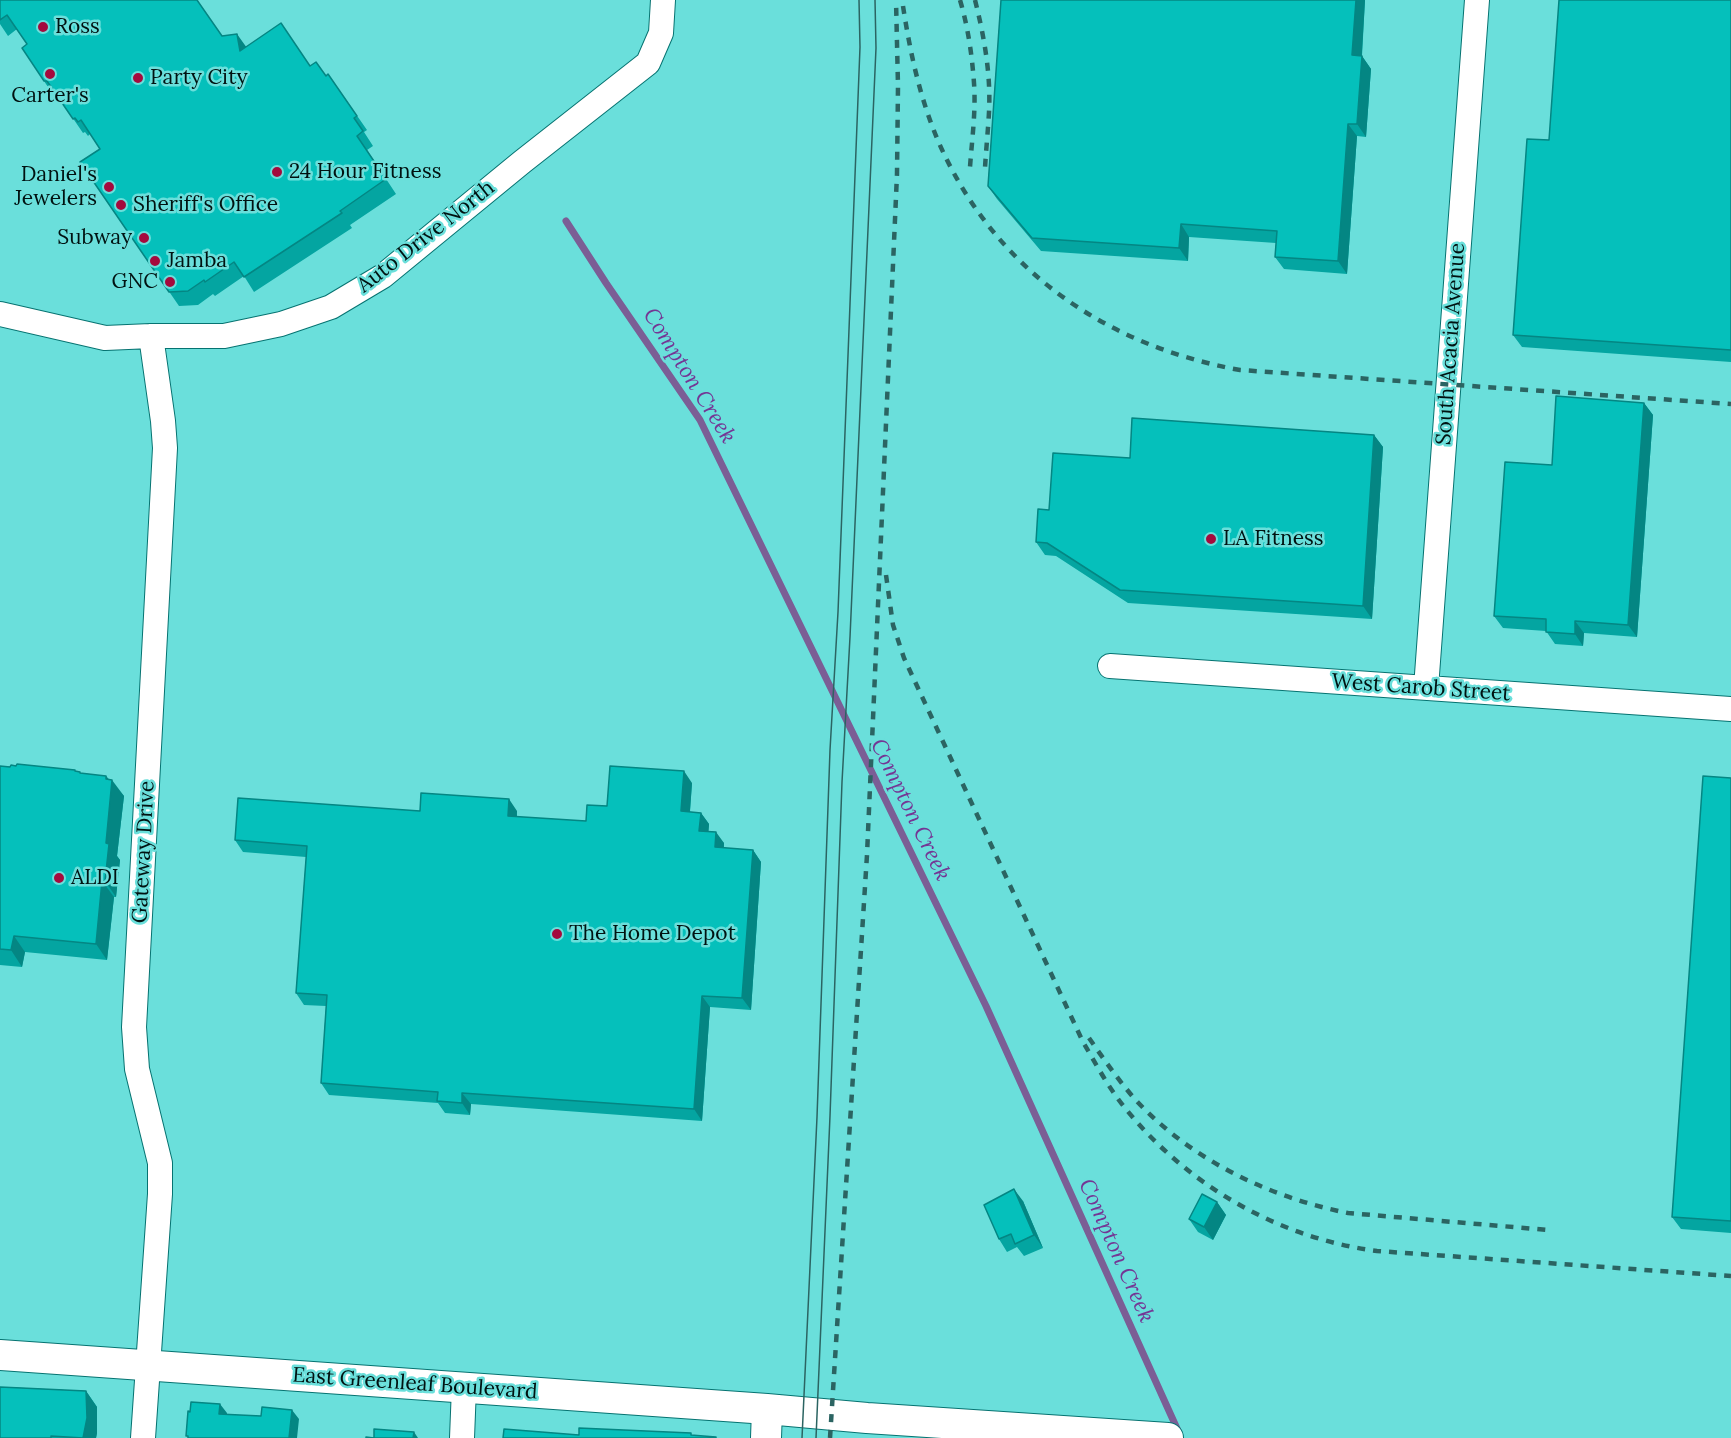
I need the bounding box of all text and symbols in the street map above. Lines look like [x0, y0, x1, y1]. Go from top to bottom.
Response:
place label: Ross [55, 14, 100, 40]
marker: Ross [36, 20, 50, 34]
place label: Party City [150, 65, 248, 91]
marker: Carter's [43, 67, 57, 81]
marker: Party City [131, 71, 145, 85]
place label: Carter's [11, 83, 89, 109]
place label: 24 Hour Fitness [289, 159, 441, 185]
place label: Daniel's Jewelers [14, 162, 97, 212]
marker: 24 Hour Fitness [270, 165, 284, 179]
street label: Auto Drive North [352, 175, 500, 299]
marker: Daniel's Jewelers [102, 180, 116, 194]
place label: Sheriff's Office [133, 192, 278, 218]
marker: Sheriff's Office [114, 198, 128, 212]
place label: Subway [57, 225, 132, 251]
marker: Subway [137, 231, 151, 245]
street label: South Acacia Avenue [1431, 242, 1471, 446]
place label: Jamba [167, 248, 227, 274]
marker: Jamba [148, 254, 162, 268]
place label: GNC [111, 269, 158, 295]
marker: GNC [163, 275, 177, 289]
water label: Compton Creek [637, 304, 741, 448]
place label: LA Fitness [1223, 526, 1324, 552]
marker: LA Fitness [1204, 532, 1218, 546]
street label: West Carob Street [1331, 669, 1511, 707]
water label: Compton Creek [864, 735, 956, 885]
street label: Gateway Drive [128, 780, 160, 924]
place label: ALDI [71, 865, 119, 891]
marker: ALDI [52, 871, 66, 885]
place label: The Home Depot [569, 921, 736, 947]
marker: The Home Depot [550, 927, 564, 941]
water label: Compton Creek [1073, 1175, 1159, 1327]
street label: East Greenleaf Boulevard [292, 1363, 538, 1405]

